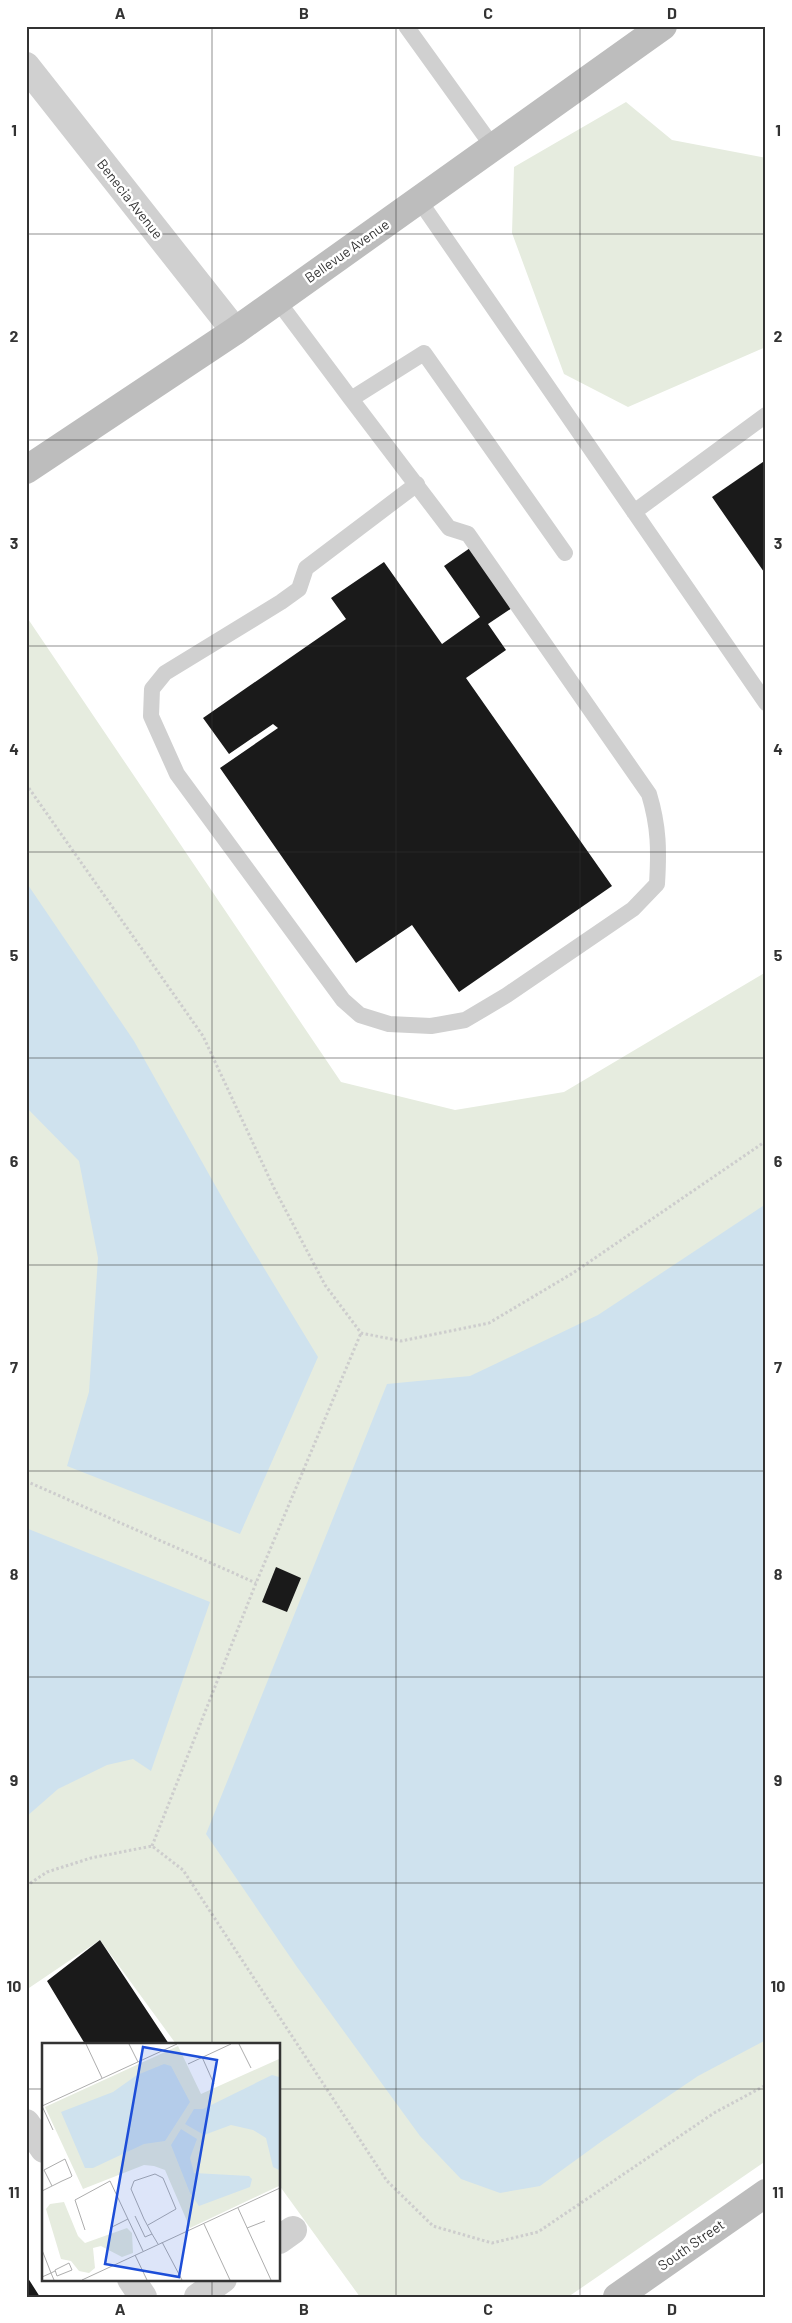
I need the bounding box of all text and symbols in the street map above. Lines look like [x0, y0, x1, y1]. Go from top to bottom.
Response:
text: A [115, 3, 126, 22]
text: B [299, 3, 309, 22]
text: C [483, 3, 493, 22]
text: D [667, 3, 677, 22]
text: 1 [11, 120, 17, 139]
text: 1 [775, 120, 781, 139]
street label: Benecia Avenue [94, 155, 167, 242]
street label: Bellevue Avenue [301, 215, 392, 286]
text: 2 [10, 326, 19, 345]
text: 2 [774, 326, 783, 345]
text: 3 [10, 533, 18, 552]
text: 3 [774, 533, 782, 552]
text: 4 [9, 739, 19, 758]
text: 4 [773, 739, 783, 758]
text: 5 [10, 945, 19, 964]
text: 5 [774, 945, 783, 964]
text: 6 [10, 1151, 19, 1170]
text: 6 [774, 1151, 783, 1170]
text: 7 [10, 1357, 18, 1376]
text: 7 [774, 1357, 782, 1376]
text: 8 [10, 1564, 19, 1583]
text: 8 [774, 1564, 783, 1583]
text: 9 [10, 1770, 18, 1789]
text: 9 [774, 1770, 782, 1789]
text: 10 [7, 1976, 21, 1995]
text: 10 [771, 1976, 785, 1995]
inset map [42, 2043, 280, 2280]
text: 11 [8, 2182, 20, 2201]
text: 11 [772, 2182, 784, 2201]
street label: South Street [654, 2216, 727, 2274]
text: A [115, 2299, 126, 2318]
text: B [299, 2299, 309, 2318]
text: C [483, 2299, 493, 2318]
text: D [667, 2299, 677, 2318]

